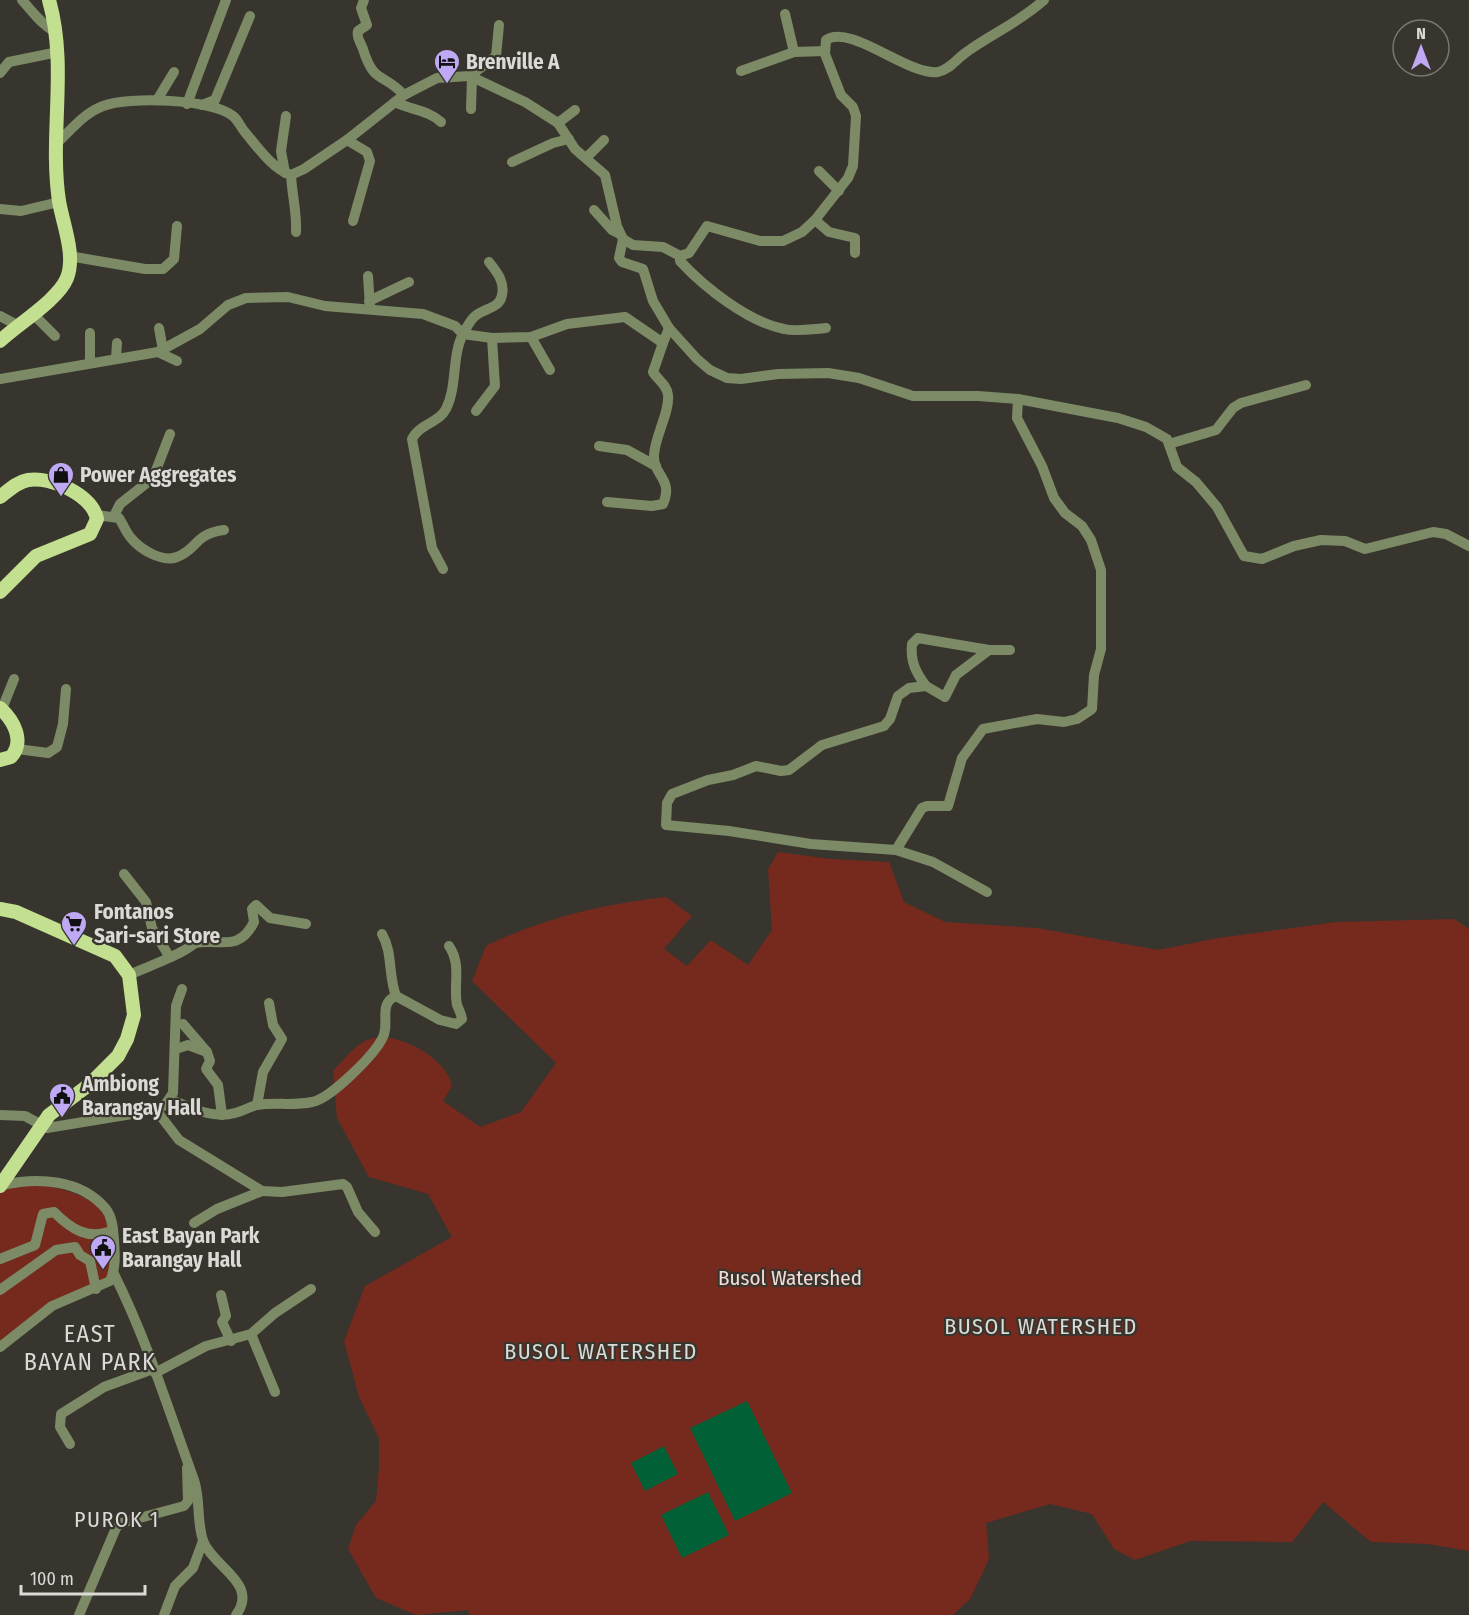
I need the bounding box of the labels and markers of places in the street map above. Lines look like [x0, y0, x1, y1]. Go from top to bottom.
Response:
hotel icon: Brenville A [432, 47, 462, 85]
place label: Brenville A [466, 49, 560, 75]
shop icon: Power Aggregates [46, 460, 76, 498]
place label: Power Aggregates [80, 462, 236, 488]
place label: Fontanos Sari-sari Store [94, 899, 221, 949]
supermarket icon: Fontanos Sari-sari Store [59, 909, 89, 947]
place label: Ambiong Barangay Hall [81, 1071, 202, 1121]
public building icon: Ambiong Barangay Hall [47, 1081, 77, 1119]
place label: East Bayan Park Barangay Hall [122, 1223, 260, 1273]
public building icon: East Bayan Park Barangay Hall [88, 1233, 118, 1271]

